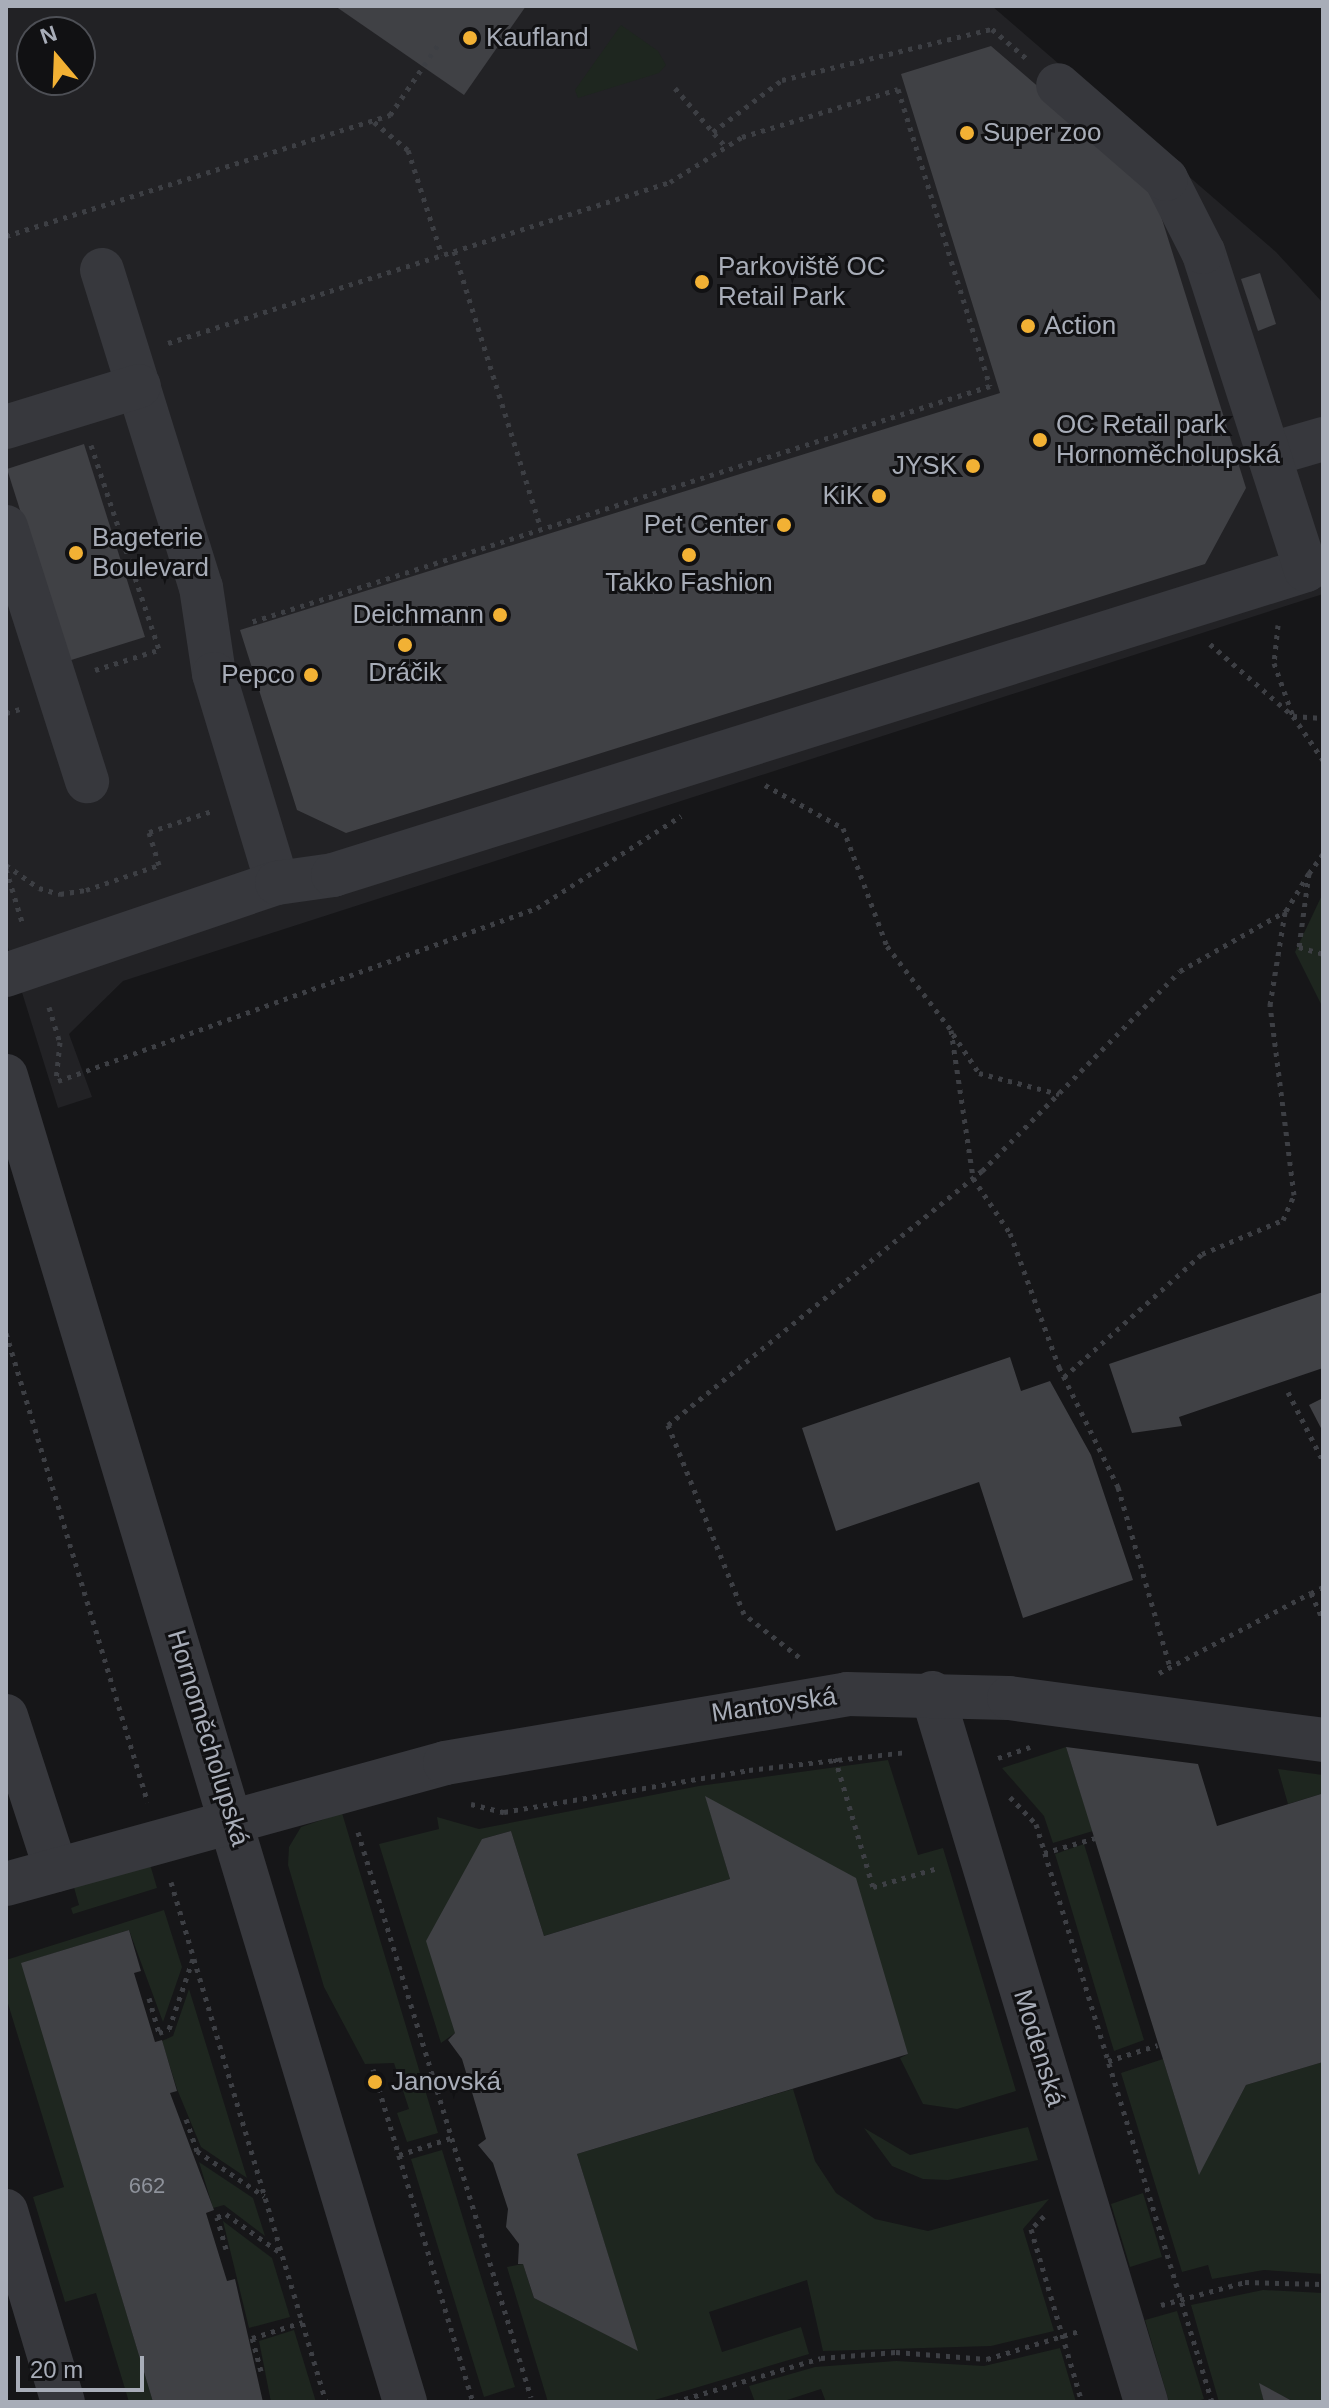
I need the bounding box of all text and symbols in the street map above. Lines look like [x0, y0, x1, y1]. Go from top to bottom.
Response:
north arrow [16, 16, 96, 96]
text: N [37, 20, 60, 49]
place label: Kaufland [486, 22, 589, 54]
marker: Kaufland [461, 29, 479, 47]
place label: Super zoo [983, 117, 1102, 149]
marker: Super zoo [958, 124, 976, 142]
place label: Parkoviště OC Retail Park [718, 251, 886, 312]
marker: Parkoviště OC Retail Park [693, 273, 711, 291]
place label: Action [1044, 310, 1116, 342]
marker: Action [1019, 317, 1037, 335]
place label: OC Retail park Hornoměcholupská [1056, 409, 1280, 470]
marker: OC Retail park Hornoměcholupská [1031, 431, 1049, 449]
place label: JYSK [892, 450, 957, 482]
marker: JYSK [964, 457, 982, 475]
place label: KiK [823, 480, 863, 512]
marker: KiK [870, 487, 888, 505]
place label: Pet Center [644, 509, 768, 541]
marker: Pet Center [775, 516, 793, 534]
place label: Bageterie Boulevard [92, 522, 209, 584]
marker: Bageterie Boulevard [67, 544, 85, 562]
marker: Takko Fashion [680, 546, 698, 564]
place label: Takko Fashion [605, 567, 773, 599]
place label: Deichmann [352, 599, 484, 631]
marker: Deichmann [491, 606, 509, 624]
marker: Dráčik [396, 636, 414, 654]
place label: Dráčik [368, 657, 442, 689]
place label: Pepco [221, 659, 295, 691]
marker: Pepco [302, 666, 320, 684]
street label: Hornoměcholupská [160, 1626, 256, 1850]
street label: Mantovská [710, 1681, 838, 1729]
street label: Modenská [1007, 1986, 1071, 2110]
place label: Janovská [391, 2066, 501, 2098]
marker: Janovská [366, 2073, 384, 2091]
house number: 662 [129, 2173, 165, 2199]
scale bar [20, 2340, 148, 2390]
text: 20 m [30, 2356, 83, 2383]

